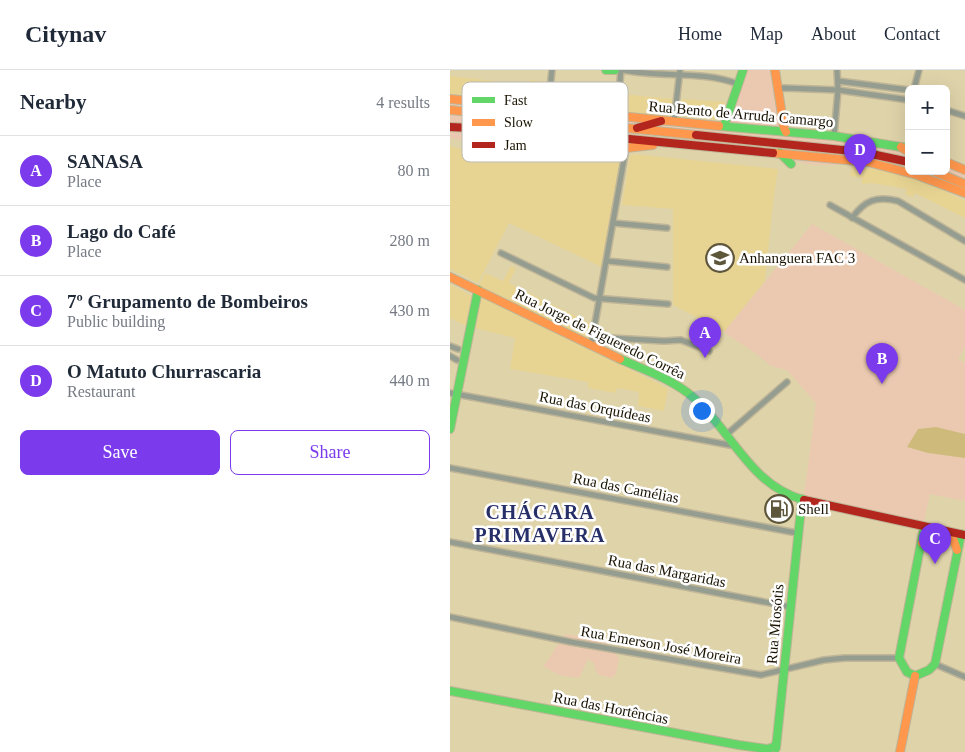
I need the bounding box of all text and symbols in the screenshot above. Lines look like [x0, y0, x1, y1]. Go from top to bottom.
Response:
text: Citynav [25, 21, 106, 47]
text: Home [678, 24, 722, 44]
text: Map [750, 24, 783, 44]
text: About [811, 24, 856, 44]
text: Contact [884, 24, 940, 44]
legend [462, 82, 628, 162]
map controls [905, 85, 950, 175]
button: + [905, 85, 950, 130]
text: Nearby [20, 90, 87, 114]
text: Fast [504, 93, 527, 108]
text: 4 results [376, 94, 430, 111]
street label: Rua Bento de Arruda Camargo [648, 98, 834, 130]
text: Slow [504, 115, 534, 130]
button: − [905, 130, 950, 175]
pin: D [844, 134, 876, 175]
text: Jam [504, 138, 527, 153]
text: SANASA [67, 151, 143, 172]
text: A [30, 162, 42, 179]
text: 80 m [398, 162, 430, 179]
text: Place [67, 173, 102, 190]
text: Lago do Café [67, 221, 176, 242]
text: B [31, 232, 41, 249]
text: 280 m [390, 232, 430, 249]
text: Place [67, 243, 102, 260]
school or university icon: Anhanguera FAC 3 [705, 243, 735, 273]
place label: Anhanguera FAC 3 [739, 250, 855, 266]
street label: Rua Jorge de Figueredo Corrêa [512, 286, 688, 382]
text: 7º Grupamento de Bombeiros [67, 291, 308, 312]
text: C [30, 302, 42, 319]
text: 430 m [390, 302, 430, 319]
text: Public building [67, 313, 165, 330]
pin: A [689, 317, 721, 358]
pin: B [866, 343, 898, 384]
text: O Matuto Churrascaria [67, 361, 261, 382]
text: D [30, 372, 42, 389]
text: 440 m [390, 372, 430, 389]
text: Restaurant [67, 383, 135, 400]
street label: Rua das Orquídeas [538, 388, 652, 426]
your location [689, 398, 715, 424]
button: Save [20, 430, 220, 475]
button: Share [230, 430, 430, 475]
street label: Rua das Camélias [572, 470, 680, 506]
fuel station icon: Shell [764, 494, 794, 524]
district label: CHÁCARA PRIMAVERA [475, 501, 605, 546]
place label: Shell [798, 501, 829, 517]
pin: C [919, 523, 951, 564]
street label: Rua das Margaridas [607, 552, 727, 590]
street label: Rua Miosótis [764, 583, 786, 665]
street label: Rua Emerson José Moreira [579, 623, 743, 667]
street label: Rua das Hortências [552, 689, 670, 727]

